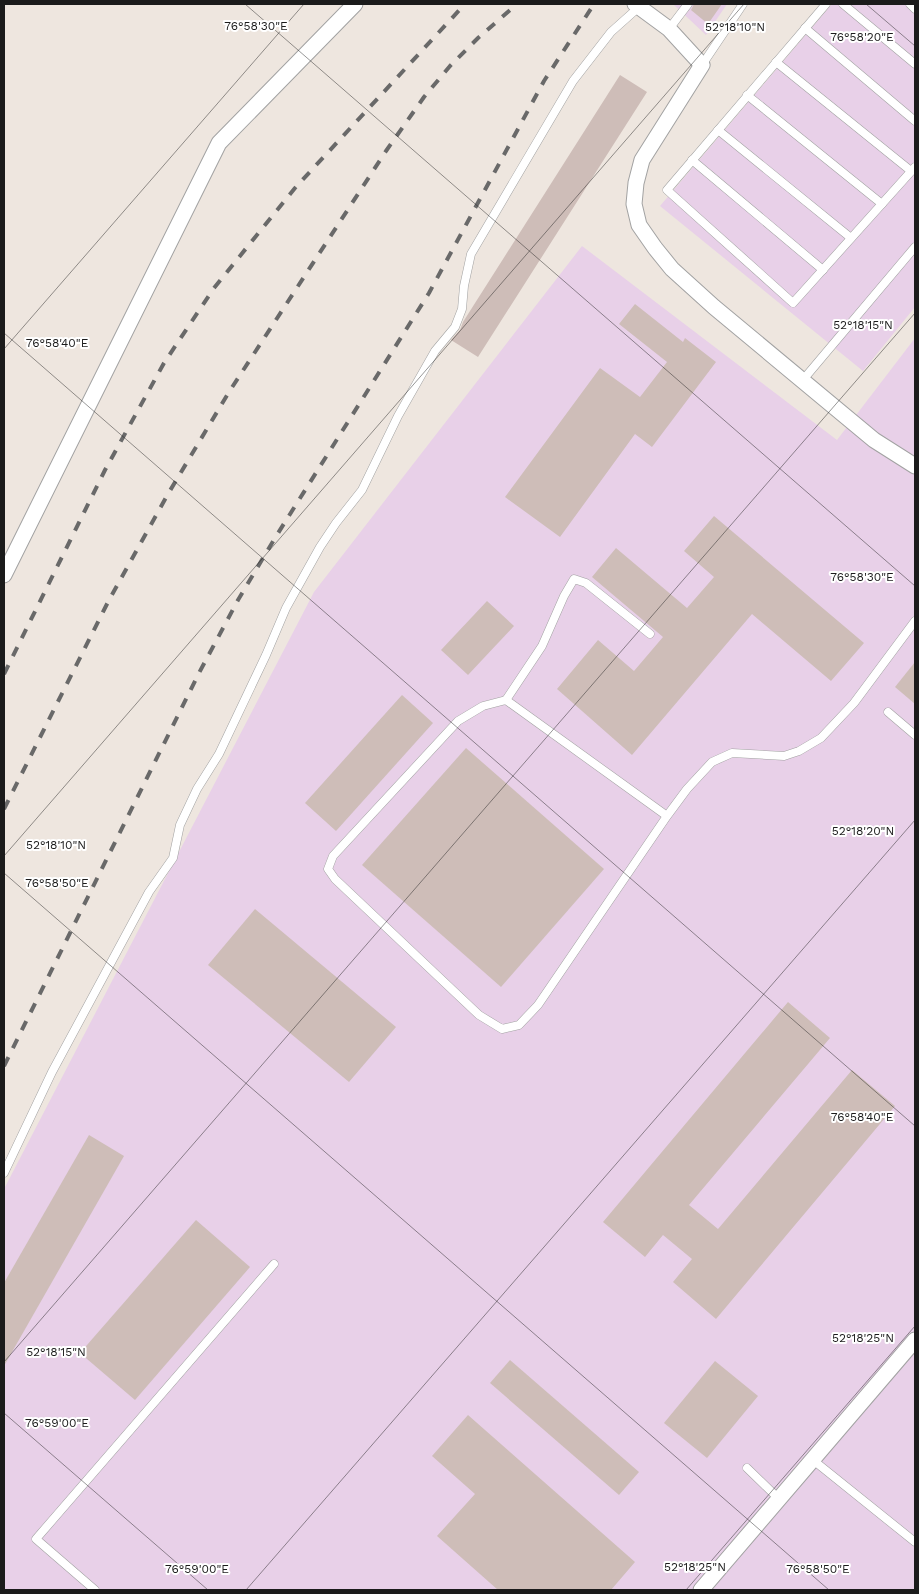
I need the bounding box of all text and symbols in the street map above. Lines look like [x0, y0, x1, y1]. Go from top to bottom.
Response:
text: 76°58'30"E [224, 19, 288, 33]
text: 52°18'10"N [705, 20, 765, 34]
text: 76°58'20"E [830, 30, 894, 44]
text: 52°18'15"N [833, 318, 893, 332]
text: 76°58'40"E [26, 336, 89, 350]
text: 76°58'30"E [830, 570, 894, 584]
text: 52°18'20"N [832, 824, 894, 838]
text: 52°18'10"N [26, 838, 86, 852]
text: 76°58'50"E [25, 876, 89, 890]
text: 76°58'40"E [831, 1110, 894, 1124]
text: 52°18'25"N [832, 1331, 894, 1345]
text: 52°18'15"N [26, 1345, 86, 1359]
text: 76°59'00"E [25, 1416, 89, 1430]
text: 52°18'25"N [664, 1560, 726, 1574]
text: 76°59'00"E [165, 1562, 229, 1576]
text: 76°58'50"E [786, 1562, 850, 1576]

